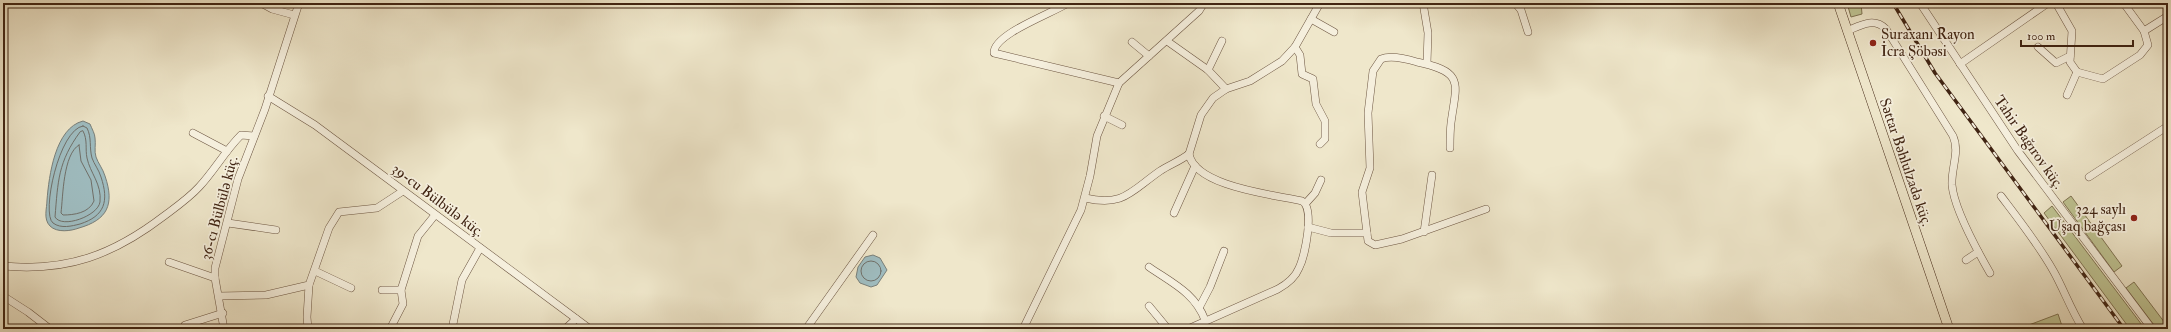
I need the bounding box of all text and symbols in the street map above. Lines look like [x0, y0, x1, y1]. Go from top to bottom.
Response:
scale bar [2021, 22, 2133, 48]
place label: Suraxanı Rayon İcra Şöbəsi [1881, 25, 1975, 61]
text: 100 m [2027, 29, 2056, 44]
marker: Suraxanı Rayon İcra Şöbəsi [1868, 38, 1878, 48]
street label: Tahir Bağırov küç. [1989, 92, 2068, 193]
street label: Səttar Bəhlulzadə küç. [1875, 96, 1936, 229]
street label: 36-cı Bülbülə küç. [196, 154, 242, 262]
street label: 39-cu Bülbülə küç. [388, 160, 488, 241]
place label: 324 saylı Uşaq bağçası [2049, 200, 2126, 236]
marker: 324 saylı Uşaq bağçası [2129, 213, 2139, 223]

